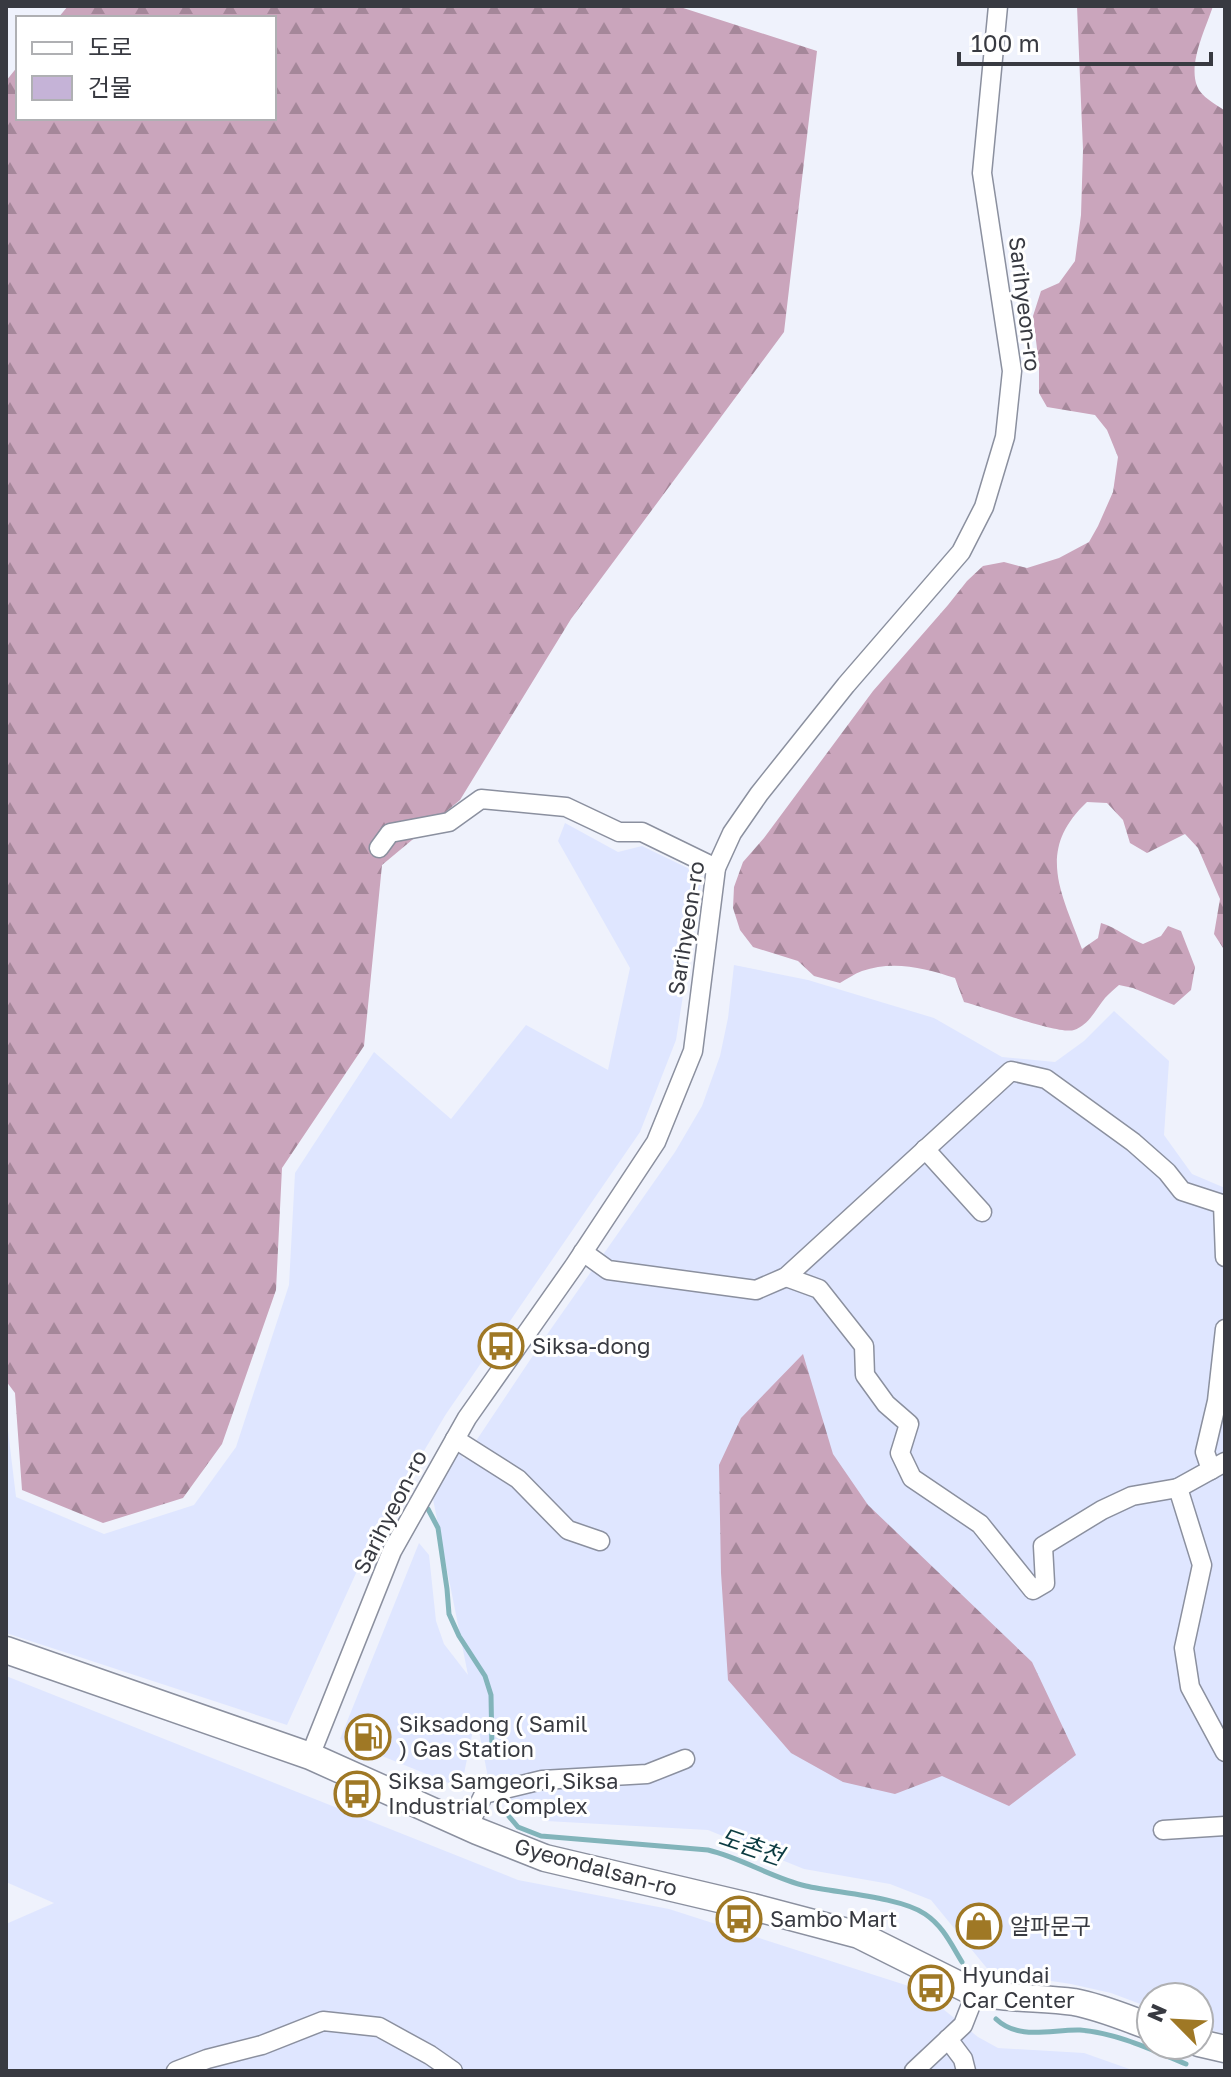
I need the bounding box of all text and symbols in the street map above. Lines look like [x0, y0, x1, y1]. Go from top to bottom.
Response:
legend [16, 16, 276, 120]
scale bar [959, 16, 1211, 66]
text: 100 m [971, 28, 1040, 57]
text: 도로 [88, 32, 132, 61]
text: 건물 [88, 72, 132, 101]
street label: Sarihyeon-ro [1004, 235, 1047, 373]
street label: Sarihyeon-ro [662, 859, 709, 997]
bus stop icon: Siksa-dong [477, 1322, 525, 1370]
place label: Siksa-dong [532, 1332, 651, 1359]
street label: Sarihyeon-ro [347, 1445, 432, 1578]
place label: Siksadong ( Samil ) Gas Station [399, 1710, 588, 1762]
fuel station icon: Siksadong ( Samil ) Gas Station [344, 1713, 392, 1761]
place label: Siksa Samgeori, Siksa Industrial Complex [388, 1767, 619, 1819]
bus stop icon: Siksa Samgeori, Siksa Industrial Complex [333, 1770, 381, 1818]
water label: 도촌천 [715, 1821, 790, 1871]
street label: Gyeondalsan-ro [512, 1832, 680, 1901]
bus stop icon: Sambo Mart [715, 1895, 763, 1943]
shop icon: 알파문구 [955, 1902, 1003, 1950]
place label: Sambo Mart [770, 1905, 897, 1932]
place label: 알파문구 [1010, 1912, 1091, 1939]
place label: Hyundai Car Center [962, 1961, 1075, 2013]
bus stop icon: Hyundai Car Center [907, 1964, 955, 2012]
north arrow [1135, 1981, 1215, 2061]
text: N [1141, 2000, 1172, 2026]

